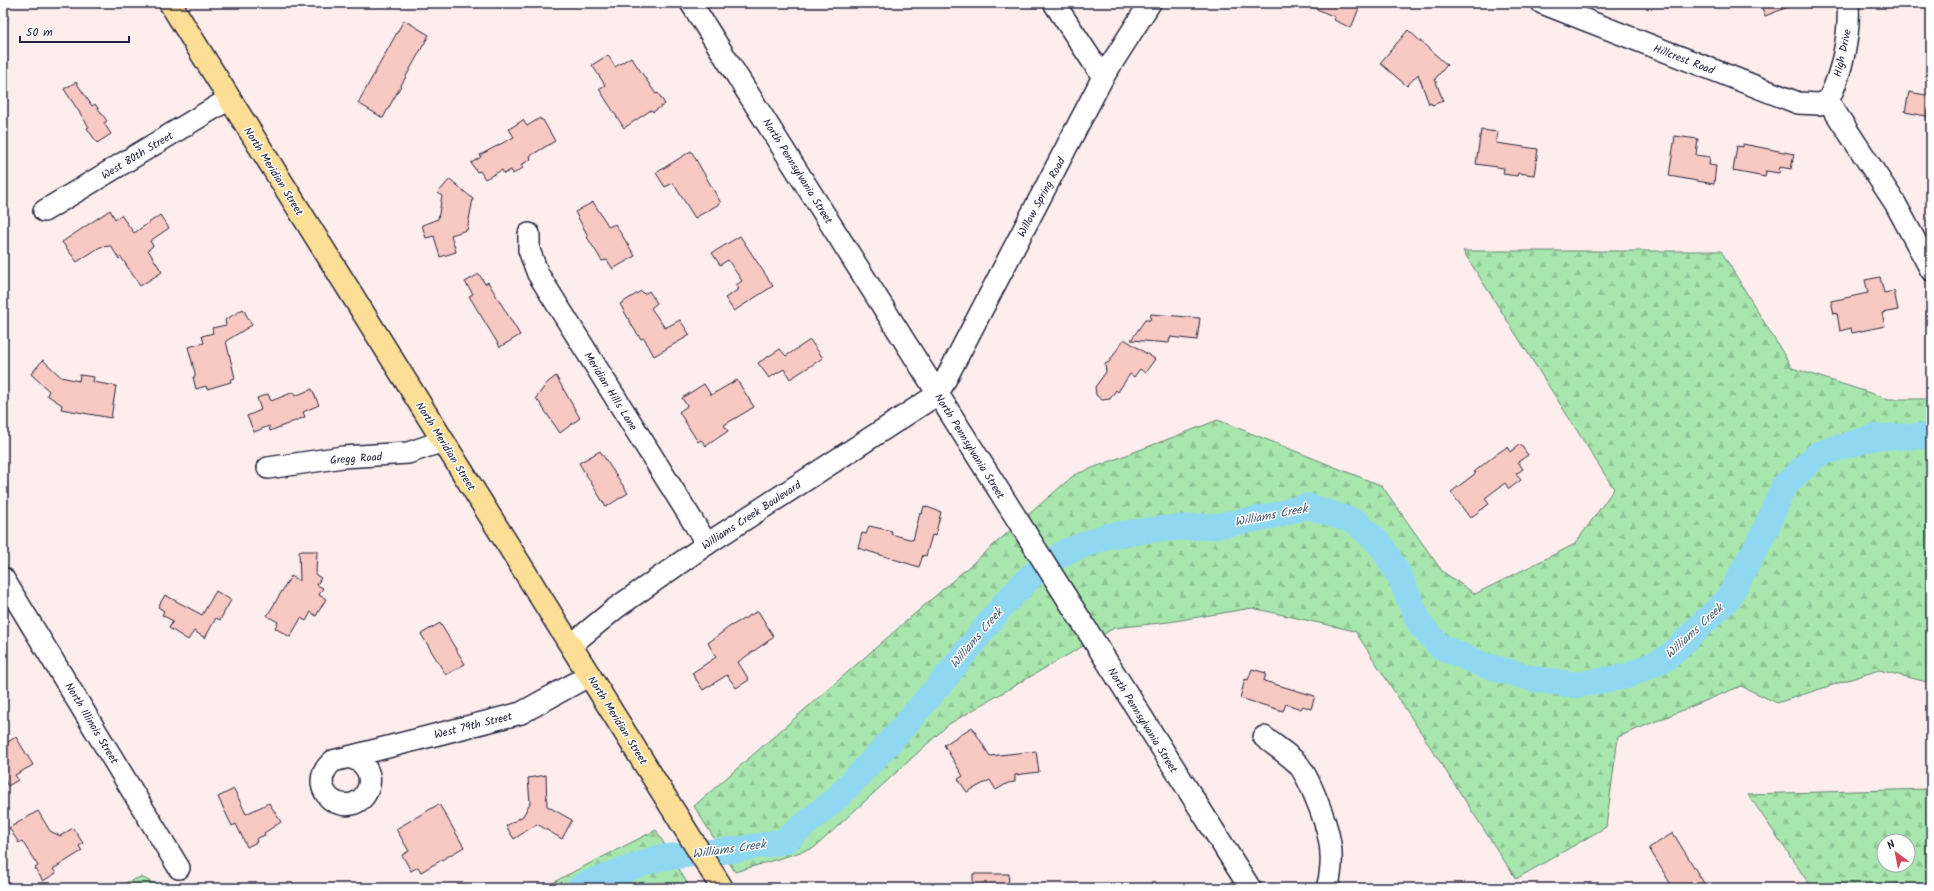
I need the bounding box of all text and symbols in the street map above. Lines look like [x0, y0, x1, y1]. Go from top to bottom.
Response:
scale bar [20, 18, 129, 44]
text: 50 m [26, 23, 53, 42]
street label: High Drive [1829, 28, 1857, 79]
street label: Hillcrest Road [1650, 40, 1717, 80]
street label: North Pennsylvania Street [757, 115, 837, 228]
street label: North Meridian Street [239, 124, 308, 220]
street label: West 80th Street [98, 127, 178, 185]
street label: Willow Spring Road [1013, 154, 1071, 241]
street label: Meridian Hills Lane [579, 349, 642, 434]
street label: North Pennsylvania Street [929, 390, 1009, 503]
street label: North Meridian Street [411, 399, 480, 495]
street label: Gregg Road [329, 448, 383, 470]
street label: Williams Creek Boulevard [698, 476, 805, 555]
water label: Williams Creek [1233, 499, 1311, 532]
water label: Williams Creek [1661, 598, 1729, 663]
water label: Williams Creek [945, 602, 1009, 673]
street label: North Pennsylvania Street [1102, 664, 1182, 777]
street label: North Meridian Street [583, 673, 652, 769]
street label: North Illinois Street [60, 679, 123, 768]
street label: West 79th Street [432, 707, 515, 744]
north arrow [1876, 833, 1916, 873]
water label: Williams Creek [691, 835, 769, 864]
text: N [1884, 836, 1899, 855]

